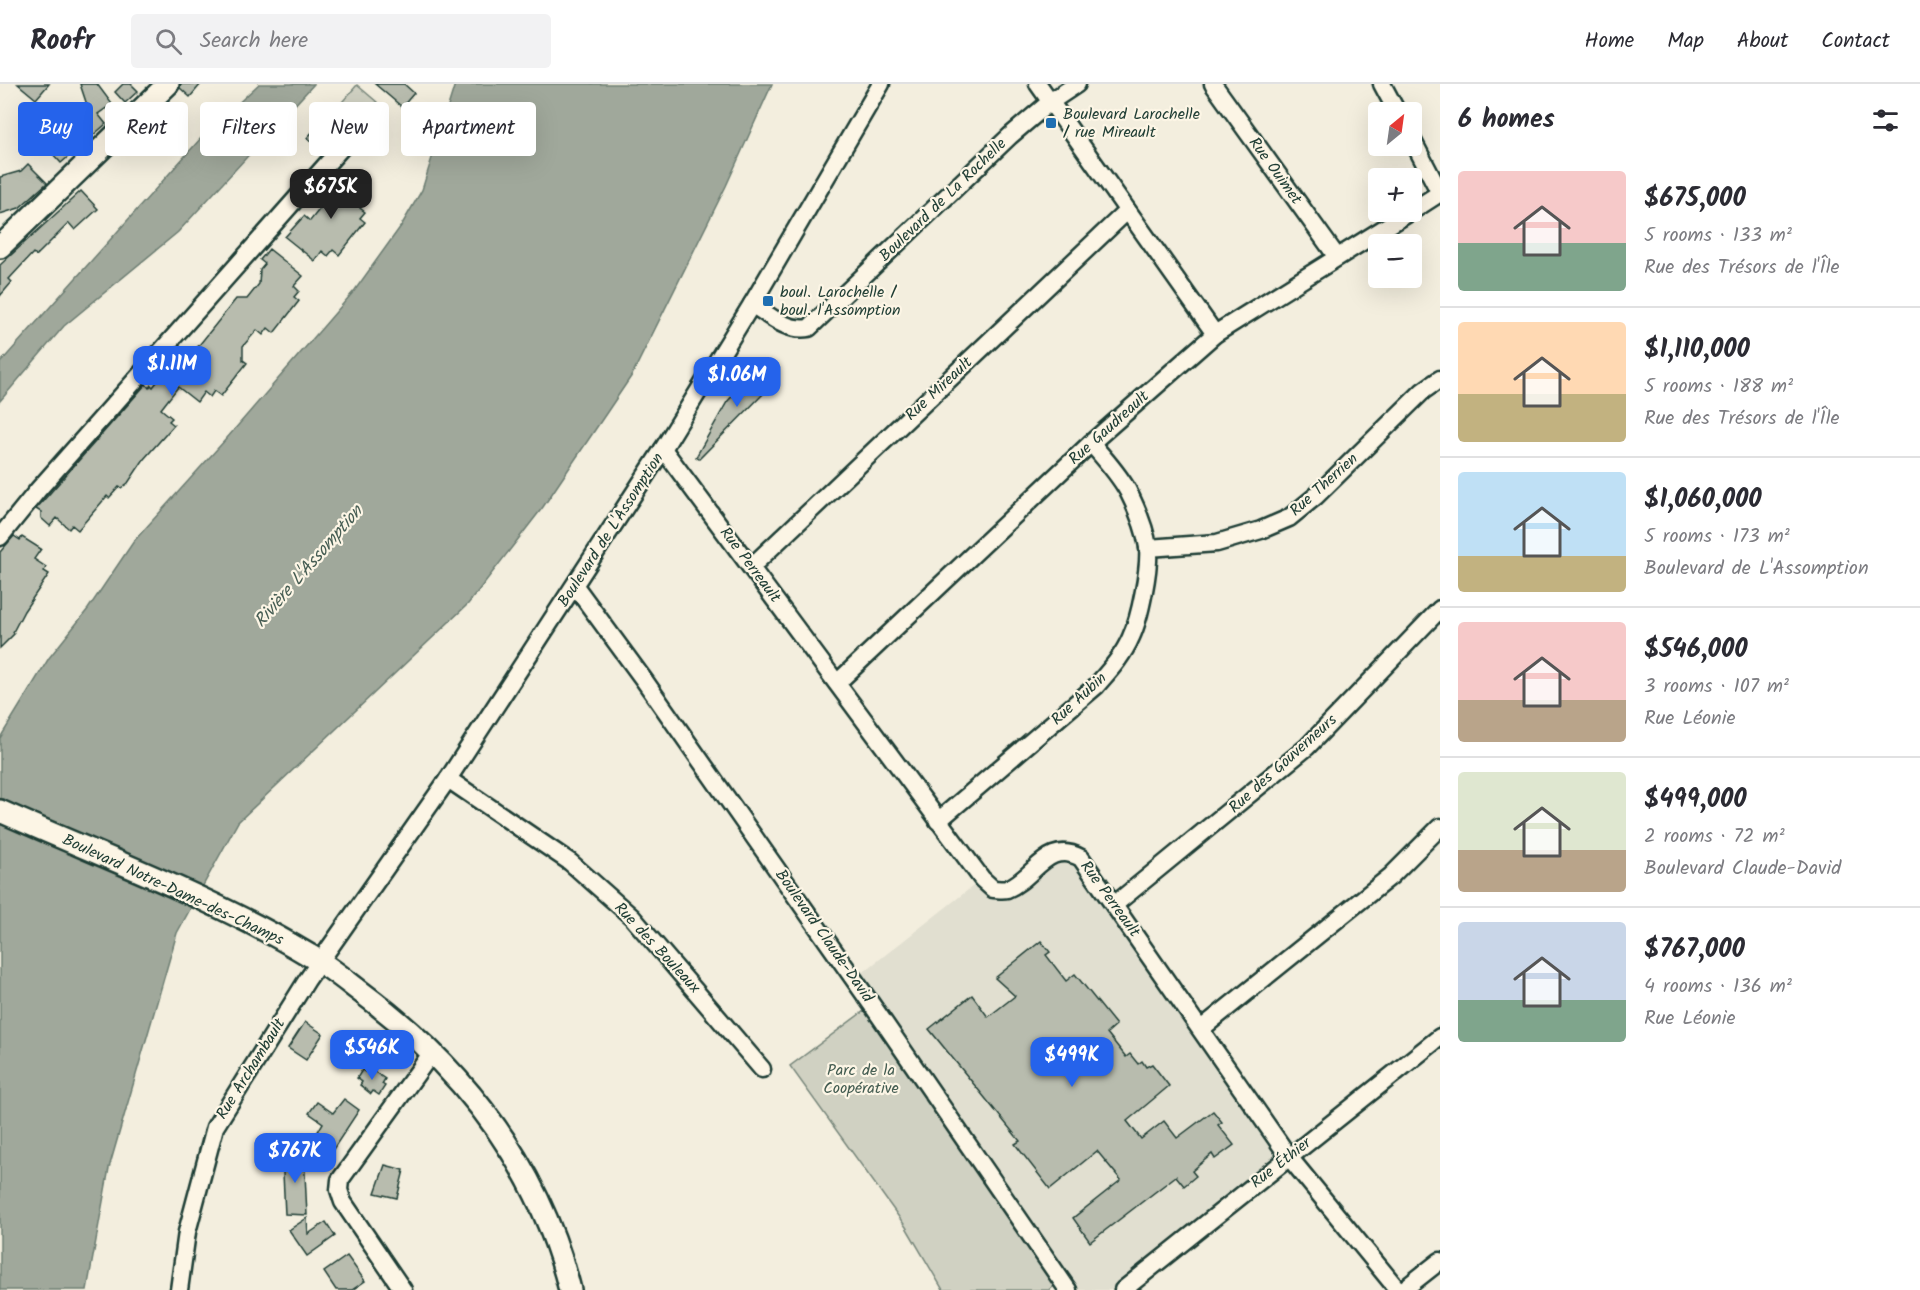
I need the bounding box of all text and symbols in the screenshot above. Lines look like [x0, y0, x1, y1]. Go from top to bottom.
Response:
search box [131, 14, 551, 68]
text: Roofr [30, 19, 95, 64]
text: Search here [200, 24, 308, 59]
icon: search [152, 25, 185, 58]
text: Home [1585, 25, 1634, 58]
text: Map [1667, 25, 1704, 58]
text: About [1737, 25, 1788, 58]
text: Contact [1821, 25, 1890, 58]
text: 6 homes [1458, 99, 1555, 141]
chip: Buy [18, 102, 93, 156]
chip: Rent [105, 102, 188, 156]
chip: Filters [200, 102, 297, 156]
chip: New [309, 102, 389, 156]
chip: Apartment [401, 102, 536, 156]
place label: Boulevard Larochelle / rue Mireault [1063, 102, 1200, 145]
north arrow [1368, 102, 1422, 156]
map controls [1368, 102, 1422, 288]
icon: filters [1869, 104, 1902, 137]
marker: Boulevard Larochelle / rue Mireault [1044, 116, 1058, 130]
street label: Boulevard de La Rochelle [874, 132, 1012, 268]
street label: Rue Ouimet [1242, 132, 1309, 211]
button: + [1368, 168, 1422, 222]
pin: $675K [289, 169, 373, 220]
text: $675K [304, 172, 358, 204]
text: $675,000 [1644, 178, 1746, 220]
icon: home [1506, 195, 1578, 267]
text: 5 rooms · 133 m² [1644, 220, 1792, 252]
button: − [1368, 234, 1422, 288]
text: Rue des Trésors de l'Île [1644, 252, 1840, 284]
place label: boul. Larochelle / boul. l'Assomption [780, 280, 900, 323]
marker: boul. Larochelle / boul. l'Assomption [761, 294, 775, 308]
text: $1,110,000 [1644, 329, 1750, 371]
pin: $1.11M [123, 346, 221, 397]
icon: home [1506, 346, 1578, 418]
text: $1.11M [147, 349, 197, 381]
street label: Rue Mireault [899, 350, 979, 427]
pin: $1.06M [688, 357, 786, 408]
text: $1.06M [708, 360, 766, 392]
text: 5 rooms · 188 m² [1644, 371, 1793, 403]
street label: Rue Gaudreault [1063, 384, 1156, 471]
text: Rue des Trésors de l'Île [1644, 403, 1840, 435]
street label: Rue Therrien [1284, 447, 1364, 523]
street label: Boulevard de L'Assomption [552, 448, 670, 612]
text: $1,060,000 [1644, 479, 1762, 521]
icon: home [1506, 496, 1578, 568]
water label: Rivière L'Assomption [247, 498, 372, 635]
text: 5 rooms · 173 m² [1644, 521, 1790, 553]
street label: Rue Perreault [713, 522, 787, 609]
text: Boulevard de L'Assomption [1644, 553, 1869, 585]
text: $546,000 [1644, 629, 1748, 671]
icon: home [1506, 646, 1578, 718]
street label: Rue Aubin [1045, 666, 1113, 732]
text: 3 rooms · 107 m² [1644, 671, 1789, 703]
text: Rue Léonie [1644, 703, 1735, 735]
street label: Rue des Gouverneurs [1223, 708, 1343, 820]
text: $499,000 [1644, 779, 1747, 821]
icon: home [1506, 796, 1578, 868]
text: 2 rooms · 72 m² [1644, 821, 1785, 853]
street label: Boulevard Notre-Dame-des-Champs [58, 828, 288, 952]
text: Boulevard Claude-David [1644, 853, 1841, 885]
street label: Rue Perreault [1074, 855, 1147, 943]
street label: Boulevard Claude-David [769, 864, 880, 1009]
street label: Rue des Bouleaux [608, 897, 707, 1000]
text: $767,000 [1644, 929, 1745, 971]
icon: home [1506, 946, 1578, 1018]
text: 4 rooms · 136 m² [1644, 971, 1792, 1003]
text: Rue Léonie [1644, 1003, 1735, 1035]
street label: Rue Archambault [210, 1013, 293, 1125]
pin: $546K [330, 1030, 414, 1081]
text: $546K [344, 1033, 400, 1065]
pin: $499K [1030, 1037, 1114, 1088]
text: $499K [1044, 1040, 1100, 1072]
park label: Parc de la Coopérative [823, 1058, 899, 1101]
street label: Rue Éthier [1245, 1130, 1318, 1195]
pin: $767K [253, 1133, 337, 1184]
text: $767K [268, 1136, 322, 1168]

